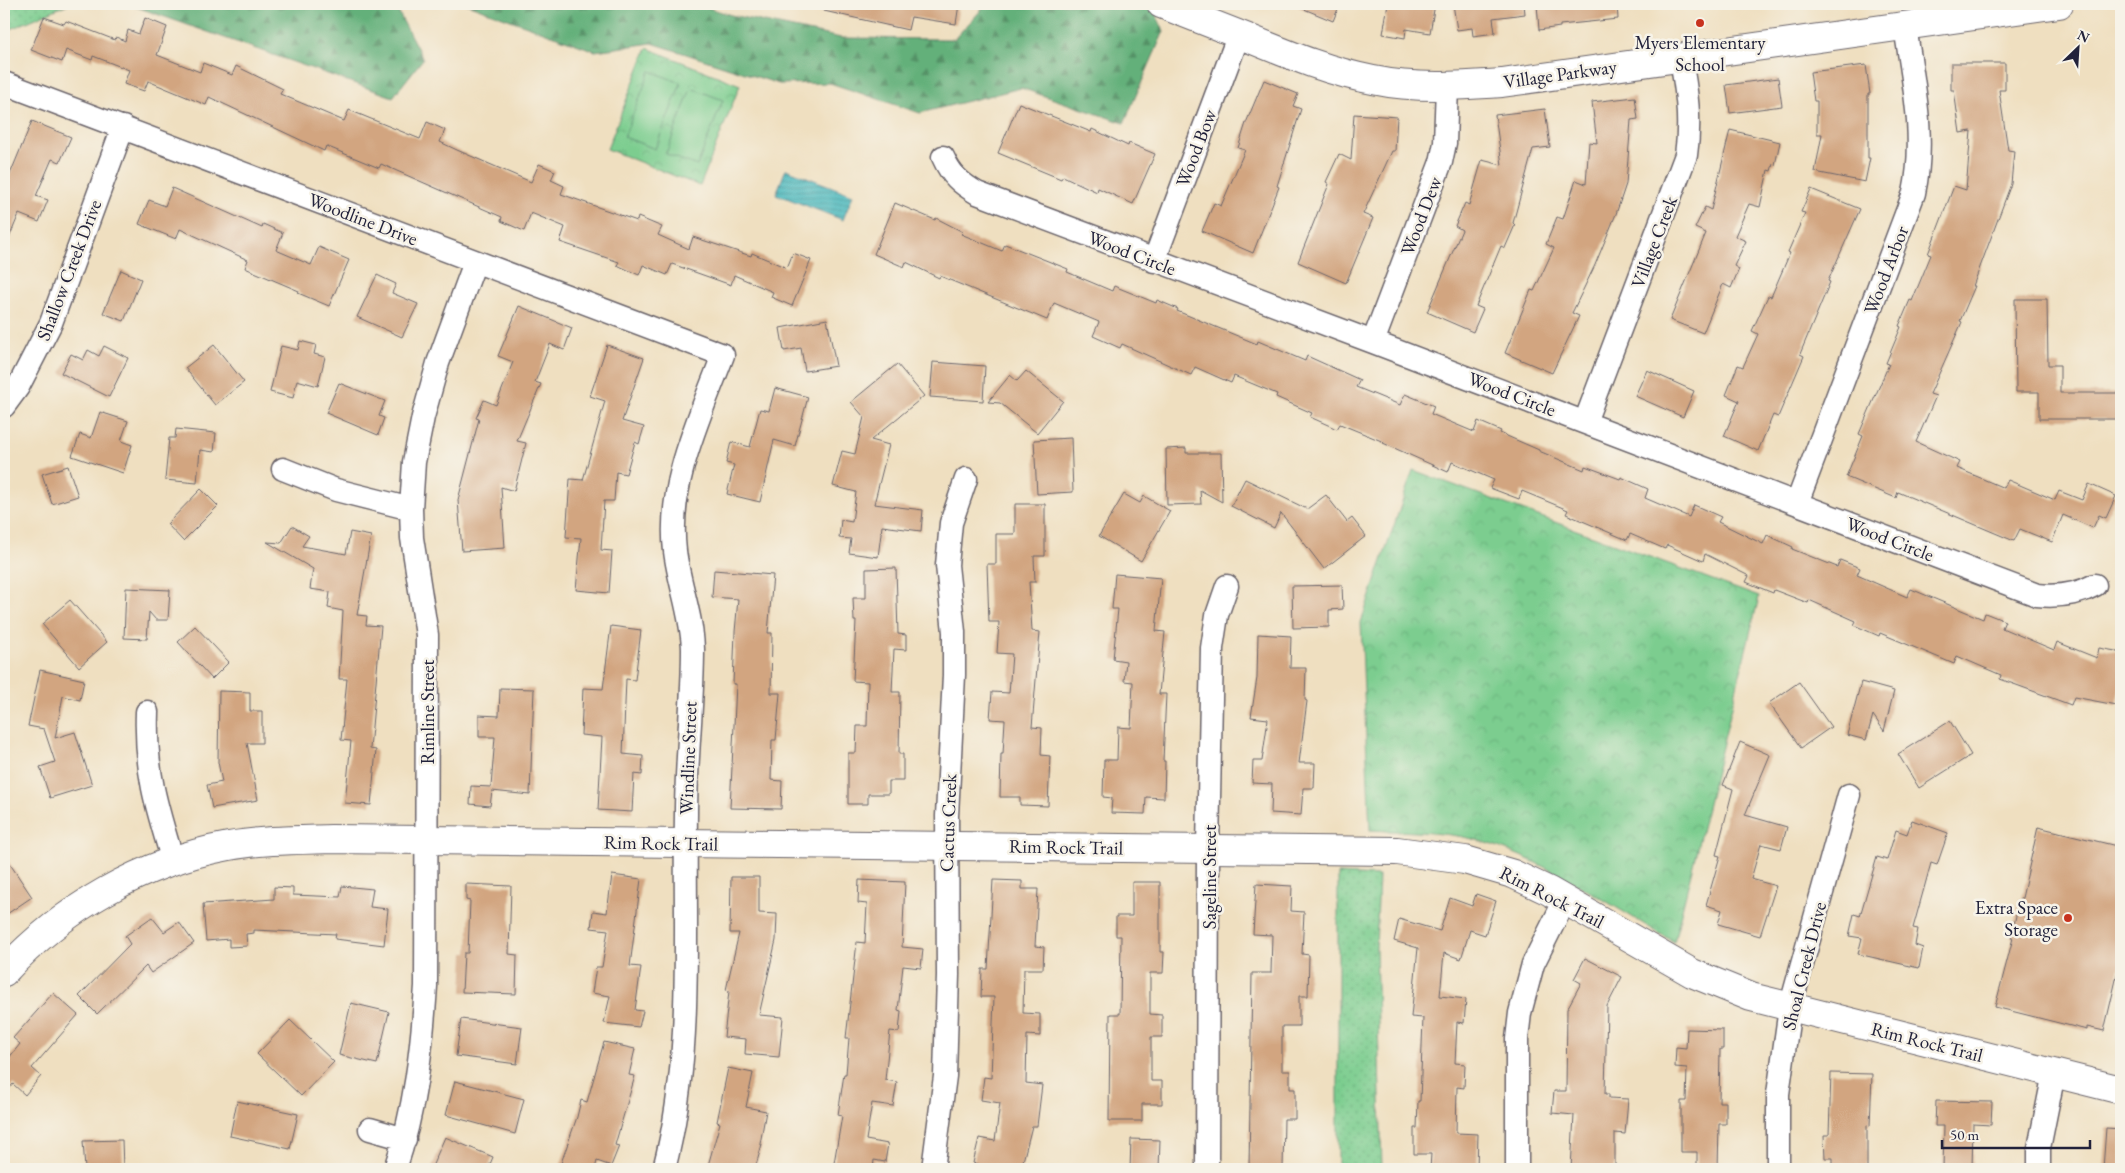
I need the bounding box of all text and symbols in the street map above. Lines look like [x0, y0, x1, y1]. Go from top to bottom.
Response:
marker: Myers Elementary School [1694, 17, 1706, 29]
north arrow [2052, 22, 2102, 72]
text: N [2075, 26, 2093, 47]
place label: Myers Elementary School [1634, 30, 1766, 77]
street label: Village Parkway [1502, 54, 1619, 94]
street label: Wood Bow [1170, 105, 1223, 190]
street label: Wood Dew [1395, 172, 1448, 259]
street label: Woodline Drive [305, 187, 421, 251]
street label: Village Creek [1625, 191, 1683, 292]
street label: Shallow Creek Drive [31, 196, 107, 344]
street label: Wood Arbor [1858, 222, 1915, 318]
street label: Wood Circle [1085, 225, 1179, 281]
street label: Wood Circle [1465, 366, 1559, 422]
street label: Wood Circle [1843, 511, 1937, 567]
street label: Rimline Street [415, 659, 440, 765]
street label: Windline Street [674, 701, 702, 815]
street label: Cactus Creek [934, 772, 962, 872]
street label: Sageline Street [1197, 825, 1222, 929]
street label: Rim Rock Trail [604, 830, 719, 857]
street label: Rim Rock Trail [1009, 834, 1124, 861]
street label: Rim Rock Trail [1495, 860, 1609, 934]
place label: Extra Space Storage [1975, 895, 2058, 942]
street label: Shoal Creek Drive [1776, 899, 1832, 1033]
marker: Extra Space Storage [2062, 912, 2074, 924]
street label: Rim Rock Trail [1869, 1016, 1986, 1068]
scale bar [1942, 1118, 2090, 1150]
text: 50 m [1950, 1125, 1979, 1144]

